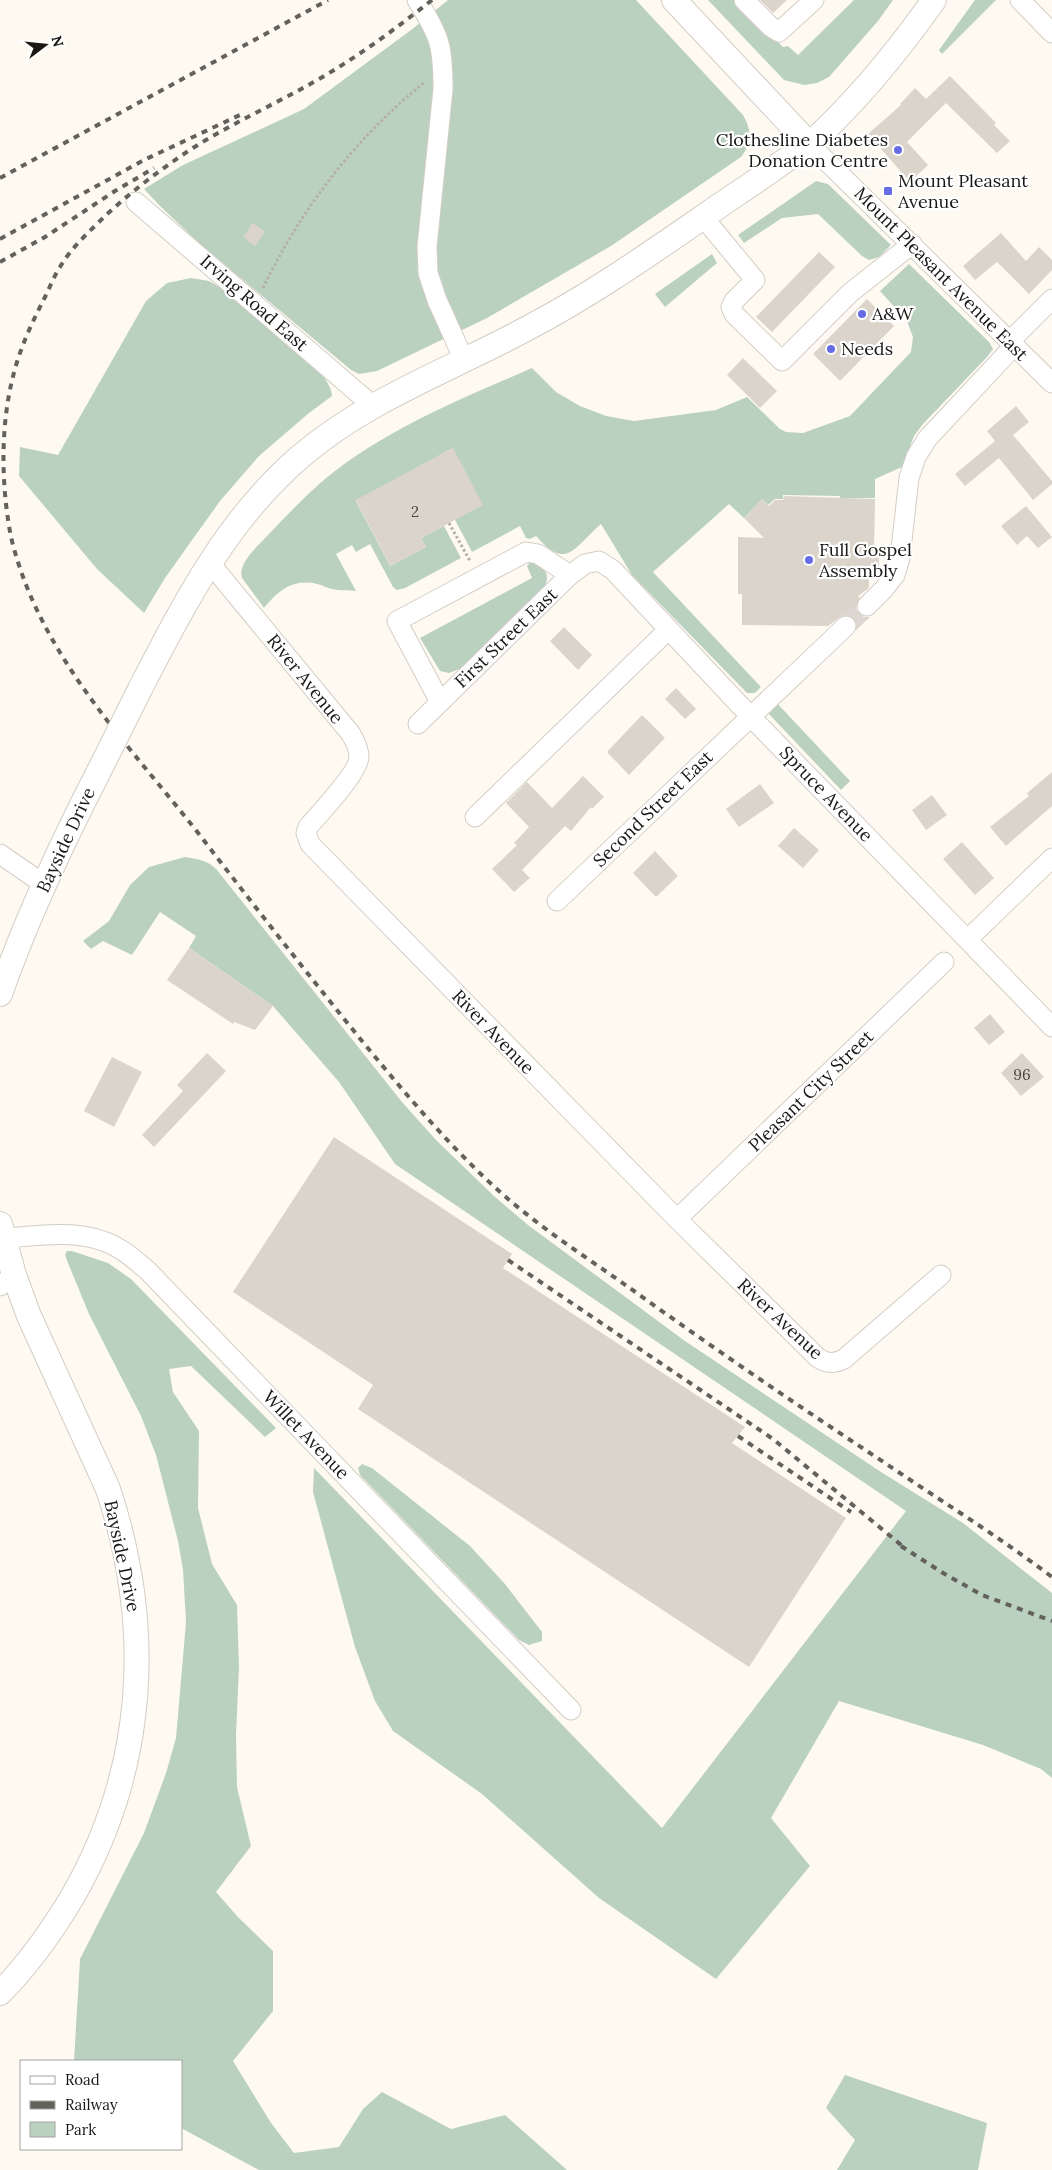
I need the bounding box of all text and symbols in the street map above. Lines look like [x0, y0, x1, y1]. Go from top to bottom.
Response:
north arrow [20, 20, 70, 70]
text: N [47, 34, 68, 49]
place label: Clothesline Diabetes Donation Centre [716, 128, 888, 172]
marker: Clothesline Diabetes Donation Centre [892, 144, 904, 156]
place label: Mount Pleasant Avenue [897, 169, 1028, 213]
street label: Mount Pleasant Avenue East [850, 182, 1033, 365]
marker: Mount Pleasant Avenue [882, 185, 894, 197]
street label: Irving Road East [196, 249, 313, 356]
place label: A&W [871, 302, 914, 325]
marker: A&W [856, 308, 868, 320]
place label: Needs [841, 337, 893, 360]
marker: Needs [825, 343, 837, 355]
house number: 2 [411, 502, 419, 521]
place label: Full Gospel Assembly [818, 538, 912, 582]
marker: Full Gospel Assembly [803, 554, 815, 566]
street label: First Street East [449, 583, 562, 693]
street label: River Avenue [262, 629, 349, 728]
street label: Spruce Avenue [775, 741, 878, 847]
street label: Second Street East [588, 746, 717, 872]
street label: Bayside Drive [31, 783, 100, 896]
street label: River Avenue [447, 985, 540, 1079]
street label: Pleasant City Street [743, 1025, 878, 1156]
house number: 96 [1013, 1065, 1031, 1084]
street label: River Avenue [733, 1273, 828, 1364]
street label: Willet Avenue [258, 1385, 355, 1484]
street label: Bayside Drive [99, 1498, 146, 1614]
legend [20, 2060, 182, 2150]
text: Road [65, 2070, 100, 2089]
text: Railway [65, 2095, 118, 2114]
text: Park [65, 2120, 96, 2139]

